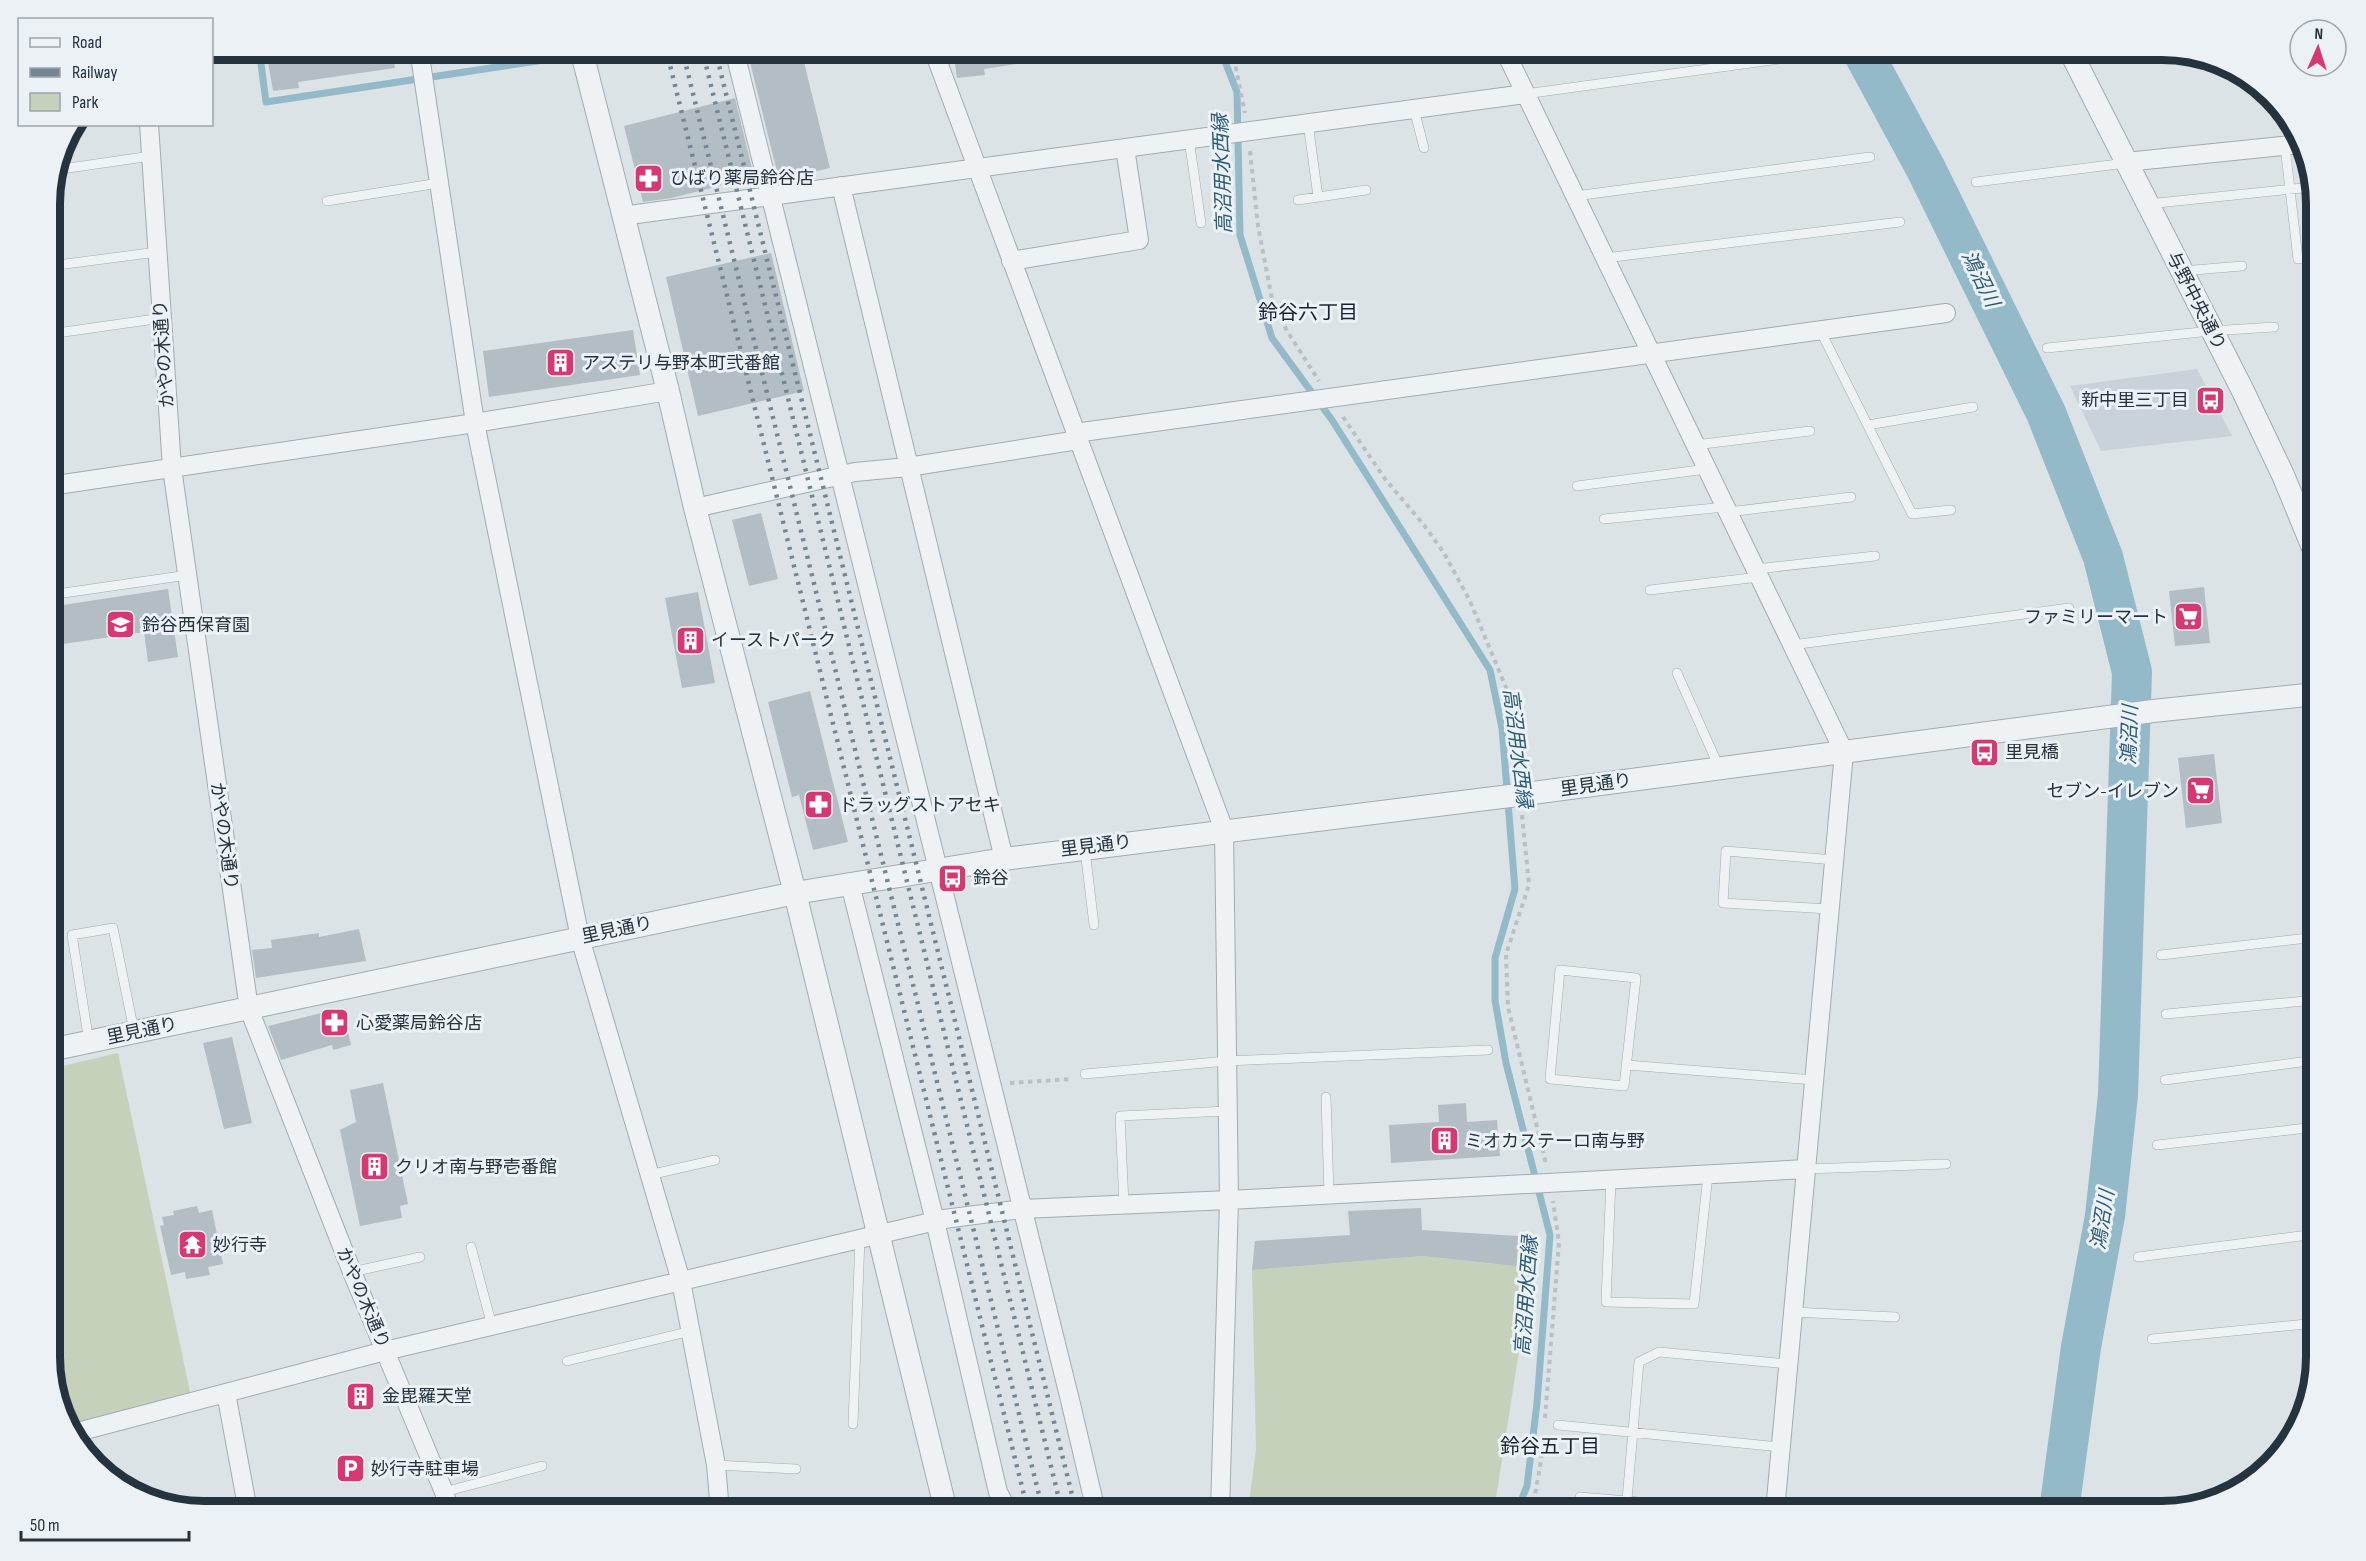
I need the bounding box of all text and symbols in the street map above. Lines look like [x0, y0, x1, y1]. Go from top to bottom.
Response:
legend [18, 18, 213, 126]
north arrow [2288, 18, 2348, 78]
text: N [2314, 25, 2323, 44]
text: Road [72, 32, 102, 53]
text: Railway [72, 62, 117, 83]
text: Park [72, 92, 98, 113]
water label: 高沼用水西縁 [1209, 112, 1237, 234]
pharmacy icon: ひばり薬局鈴谷店 [633, 162, 665, 194]
place label: ひばり薬局鈴谷店 [670, 168, 814, 189]
water label: 鴻沼川 [1956, 247, 2005, 313]
street label: 与野中央通り [2162, 248, 2230, 354]
street label: かやの木通り [150, 299, 178, 409]
district label: 鈴谷六丁目 [1258, 301, 1358, 325]
building icon: アステリ与野本町弐番館 [545, 347, 577, 379]
place label: アステリ与野本町弐番館 [582, 353, 780, 374]
bus stop icon: 新中里三丁目 [2194, 384, 2226, 416]
place label: 新中里三丁目 [2081, 390, 2189, 411]
supermarket icon: ファミリーマート [2173, 601, 2205, 633]
place label: ファミリーマート [2024, 607, 2168, 628]
school or university icon: 鈴谷西保育園 [105, 609, 137, 641]
place label: 鈴谷西保育園 [142, 615, 250, 636]
building icon: イーストパーク [674, 624, 706, 656]
place label: イーストパーク [711, 630, 836, 651]
water label: 高沼用水西縁 [1498, 687, 1536, 811]
water label: 鴻沼川 [2117, 703, 2143, 765]
bus stop icon: 里見橋 [1968, 736, 2000, 768]
place label: 里見橋 [2005, 742, 2059, 763]
street label: 里見通り [1559, 770, 1633, 800]
supermarket icon: セブン-イレブン [2184, 775, 2216, 807]
street label: かやの木通り [206, 781, 242, 891]
place label: セブン-イレブン [2046, 781, 2179, 802]
pharmacy icon: ドラッグストアセキ [802, 789, 834, 821]
place label: ドラッグストアセキ [839, 795, 1001, 816]
street label: 里見通り [1059, 831, 1133, 861]
bus stop icon: 鈴谷 [936, 862, 968, 894]
place label: 鈴谷 [973, 868, 1009, 889]
street label: 里見通り [580, 912, 654, 948]
pharmacy icon: 心愛薬局鈴谷店 [319, 1007, 351, 1039]
street label: 里見通り [105, 1013, 179, 1049]
place label: 心愛薬局鈴谷店 [356, 1013, 482, 1034]
building icon: ミオカステーロ南与野 [1428, 1125, 1460, 1157]
place label: ミオカステーロ南与野 [1465, 1131, 1645, 1152]
building icon: クリオ南与野壱番館 [358, 1151, 390, 1183]
place label: クリオ南与野壱番館 [395, 1157, 557, 1178]
water label: 鴻沼川 [2086, 1187, 2120, 1252]
temple icon: 妙行寺 [176, 1229, 208, 1261]
water label: 高沼用水西縁 [1511, 1233, 1543, 1357]
place label: 妙行寺 [213, 1235, 267, 1256]
street label: かやの木通り [332, 1244, 394, 1352]
building icon: 金毘羅天堂 [345, 1380, 377, 1412]
place label: 金毘羅天堂 [382, 1386, 472, 1407]
district label: 鈴谷五丁目 [1500, 1435, 1600, 1459]
parking icon: 妙行寺駐車場 [334, 1453, 366, 1485]
place label: 妙行寺駐車場 [371, 1459, 479, 1480]
scale bar [21, 1504, 189, 1542]
text: 50 m [30, 1515, 60, 1536]

